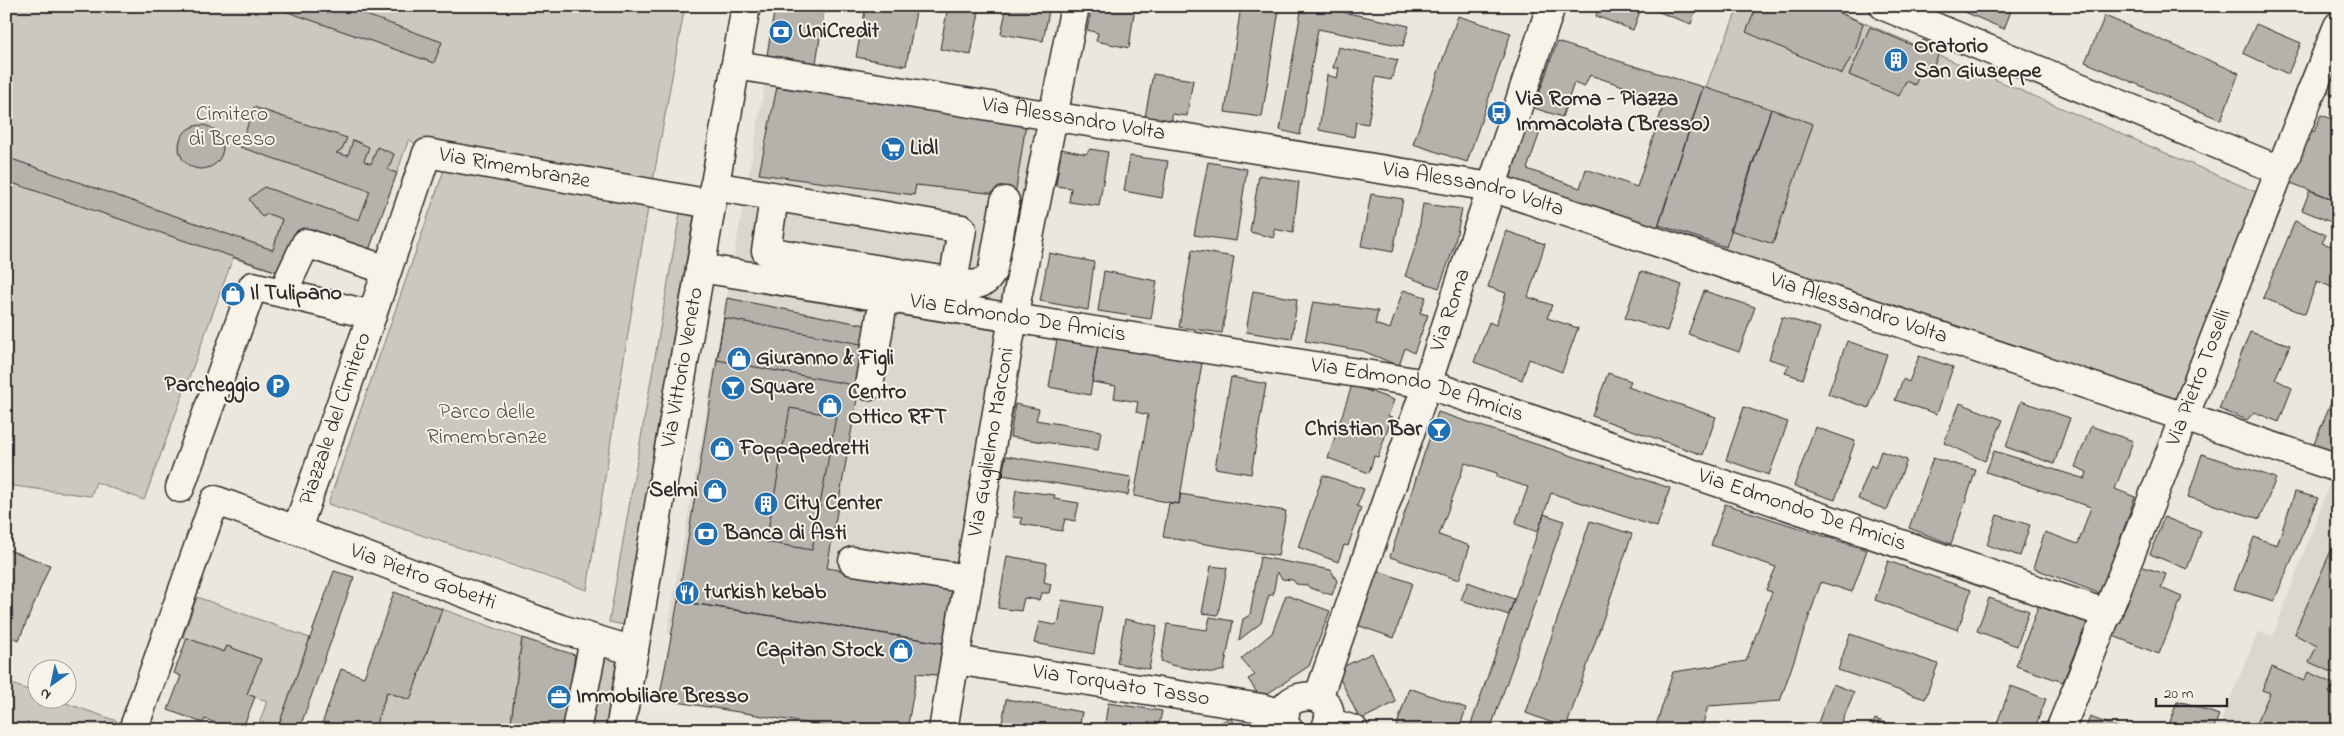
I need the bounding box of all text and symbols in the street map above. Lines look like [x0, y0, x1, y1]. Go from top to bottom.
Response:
place label: UniCredit [798, 16, 880, 48]
bank icon: UniCredit [768, 19, 794, 45]
place label: Oratorio San Giuseppe [1914, 31, 2043, 88]
building icon: Oratorio San Giuseppe [1883, 47, 1909, 73]
place label: Via Roma - Piazza Immacolata (Bresso) [1515, 84, 1710, 141]
street label: Via Alessandro Volta [979, 89, 1168, 150]
park label: Cimitero di Bresso [188, 99, 276, 156]
bus stop icon: Via Roma - Piazza Immacolata (Bresso) [1486, 100, 1512, 126]
place label: Lidl [910, 133, 938, 165]
supermarket icon: Lidl [880, 136, 906, 162]
street label: Via Rimembranze [435, 139, 593, 198]
street label: Via Alessandro Volta [1379, 154, 1568, 226]
street label: Via Alessandro Volta [1765, 264, 1952, 353]
street label: Via Roma [1422, 265, 1480, 357]
place label: Il Tulipano [250, 278, 342, 310]
shop icon: Il Tulipano [220, 281, 246, 307]
street label: Via Vittorio Veneto [653, 285, 713, 451]
street label: Via Edmondo De Amicis [907, 286, 1128, 352]
street label: Via Pietro Toselli [2158, 304, 2240, 452]
street label: Piazzale del Cimitero [291, 328, 381, 510]
place label: Giuranno & Figli [756, 343, 894, 376]
street label: Via Guglielmo Marconi [960, 345, 1024, 540]
shop icon: Giuranno & Figli [726, 346, 752, 372]
street label: Via Edmondo De Amicis [1308, 350, 1528, 431]
place label: Parcheggio [165, 370, 260, 403]
place label: Square [750, 372, 815, 404]
parking icon: Parcheggio [265, 373, 291, 399]
bar icon: Square [720, 375, 746, 401]
place label: Centro Ottico RFT [848, 377, 947, 434]
shop icon: Centro Ottico RFT [817, 393, 843, 419]
park label: Parco delle Rimembranze [427, 397, 547, 454]
place label: Christian Bar [1304, 414, 1423, 446]
bar icon: Christian Bar [1426, 417, 1452, 443]
place label: Foppapedretti [739, 433, 869, 465]
shop icon: Foppapedretti [709, 436, 735, 462]
street label: Via Edmondo De Amicis [1692, 460, 1911, 561]
place label: Selmi [649, 475, 698, 507]
shop icon: Selmi [702, 478, 728, 504]
place label: City Center [784, 488, 883, 521]
building icon: City Center [753, 491, 779, 517]
place label: Banca di Asti [723, 518, 847, 550]
bank icon: Banca di Asti [693, 521, 719, 547]
street label: Via Pietro Gobetti [344, 535, 501, 619]
place label: turkish kebab [703, 577, 826, 609]
restaurant icon: turkish kebab [674, 580, 700, 606]
place label: Capitan Stock [756, 635, 885, 667]
shop icon: Capitan Stock [888, 638, 914, 664]
street label: Via Torquato Tasso [1029, 656, 1212, 716]
north arrow [28, 658, 78, 708]
scale bar [2156, 676, 2228, 708]
place label: Immobiliare Bresso [576, 681, 749, 713]
text: N [36, 682, 55, 705]
text: 20 m [2164, 683, 2194, 705]
office icon: Immobiliare Bresso [546, 684, 572, 710]

